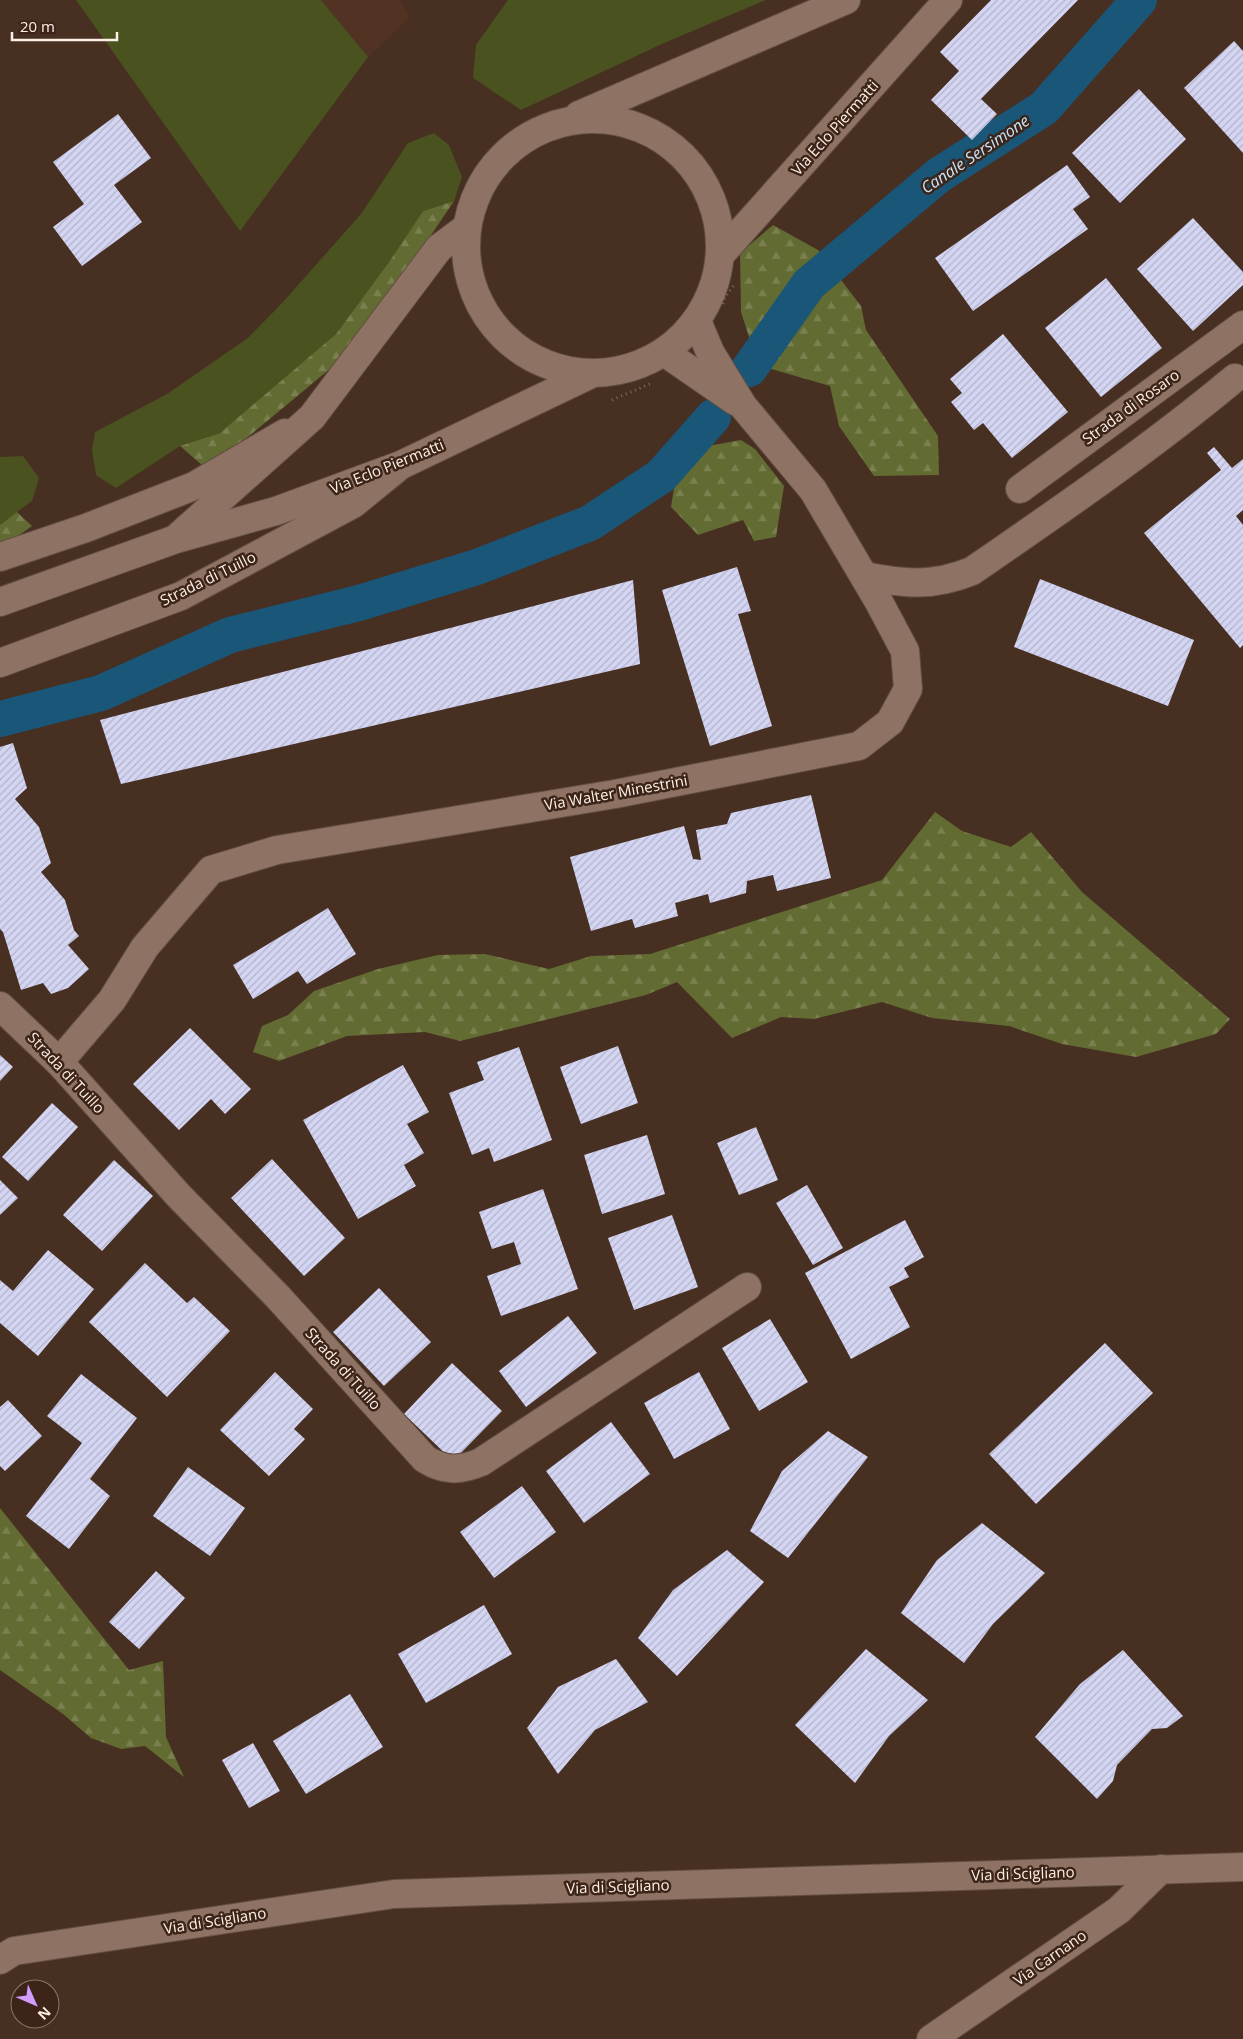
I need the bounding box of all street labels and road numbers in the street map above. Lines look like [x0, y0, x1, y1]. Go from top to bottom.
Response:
street label: Via Eclo Piermatti [786, 76, 882, 179]
street label: Strada di Rosaro [1078, 364, 1183, 448]
street label: Via Eclo Piermatti [327, 434, 447, 498]
street label: Strada di Tuillo [156, 546, 259, 610]
street label: Via Walter Minestrini [543, 770, 689, 814]
street label: Strada di Tuillo [24, 1027, 110, 1117]
street label: Strada di Tuillo [301, 1323, 386, 1414]
street label: Via di Scigliano [971, 1861, 1075, 1885]
street label: Via di Scigliano [566, 1874, 670, 1898]
street label: Via di Scigliano [162, 1902, 267, 1938]
street label: Via Carnano [1009, 1925, 1090, 1990]

